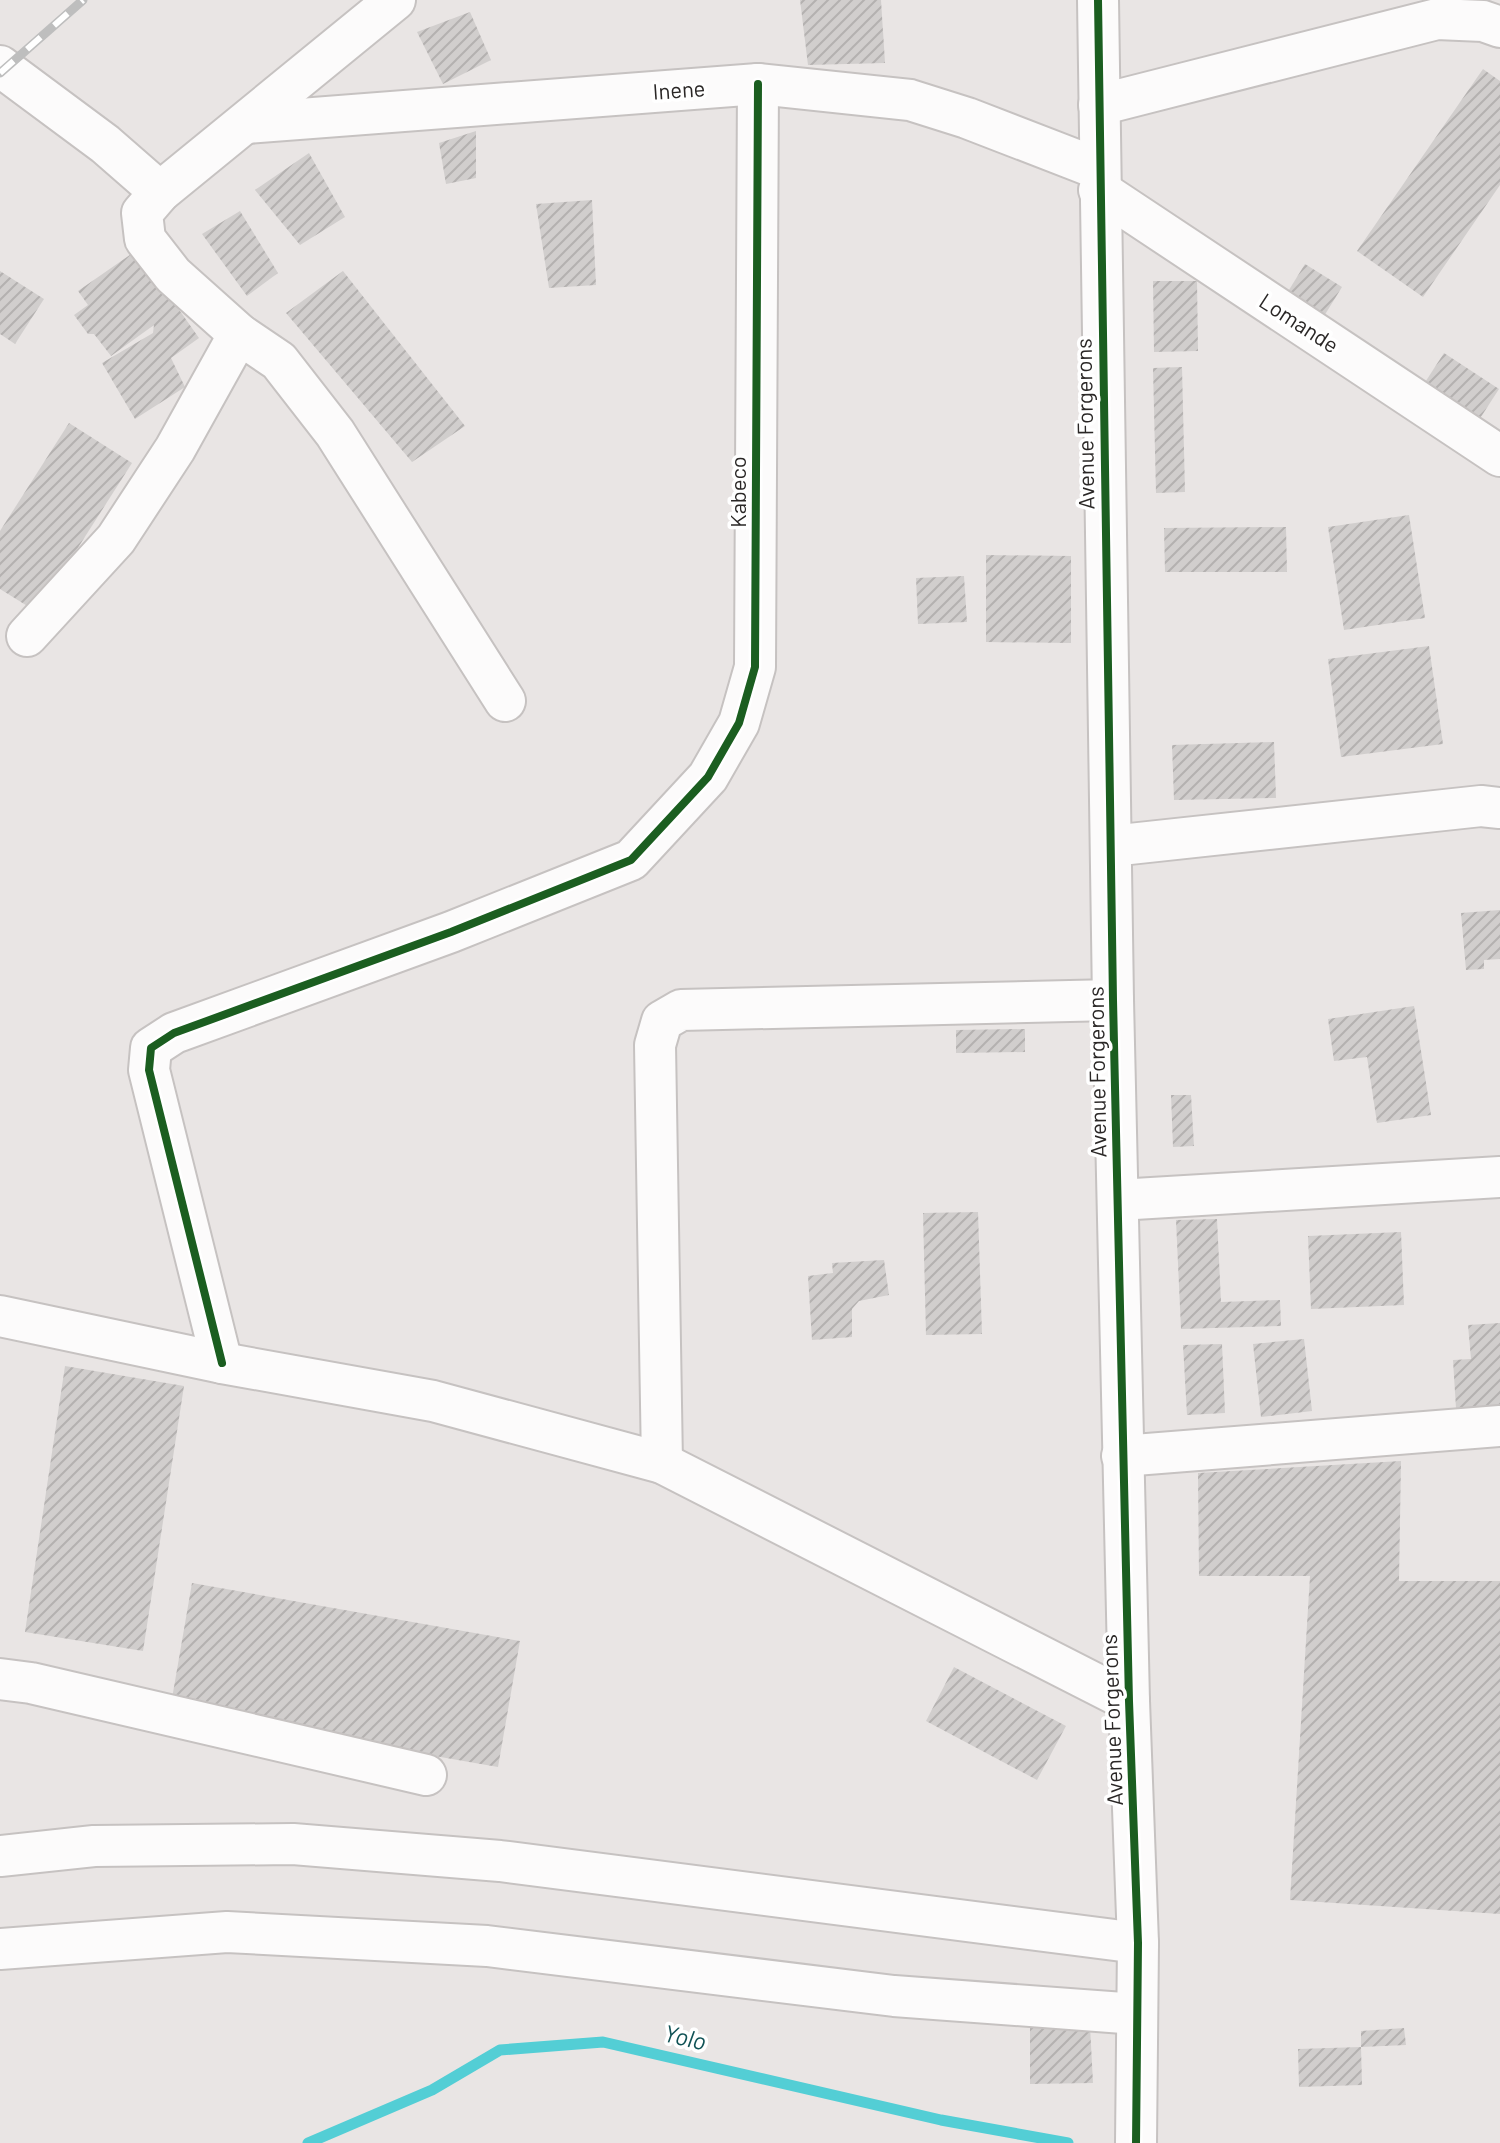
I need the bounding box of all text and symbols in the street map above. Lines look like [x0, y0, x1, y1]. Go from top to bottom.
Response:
street label: Inene [652, 74, 706, 104]
street label: Lomande [1255, 287, 1344, 357]
street label: Avenue Forgerons [1070, 338, 1098, 510]
street label: Kabeco [724, 456, 750, 528]
street label: Avenue Forgerons [1082, 986, 1110, 1158]
street label: Avenue Forgerons [1095, 1634, 1127, 1806]
water label: Yolo [661, 2018, 709, 2055]

